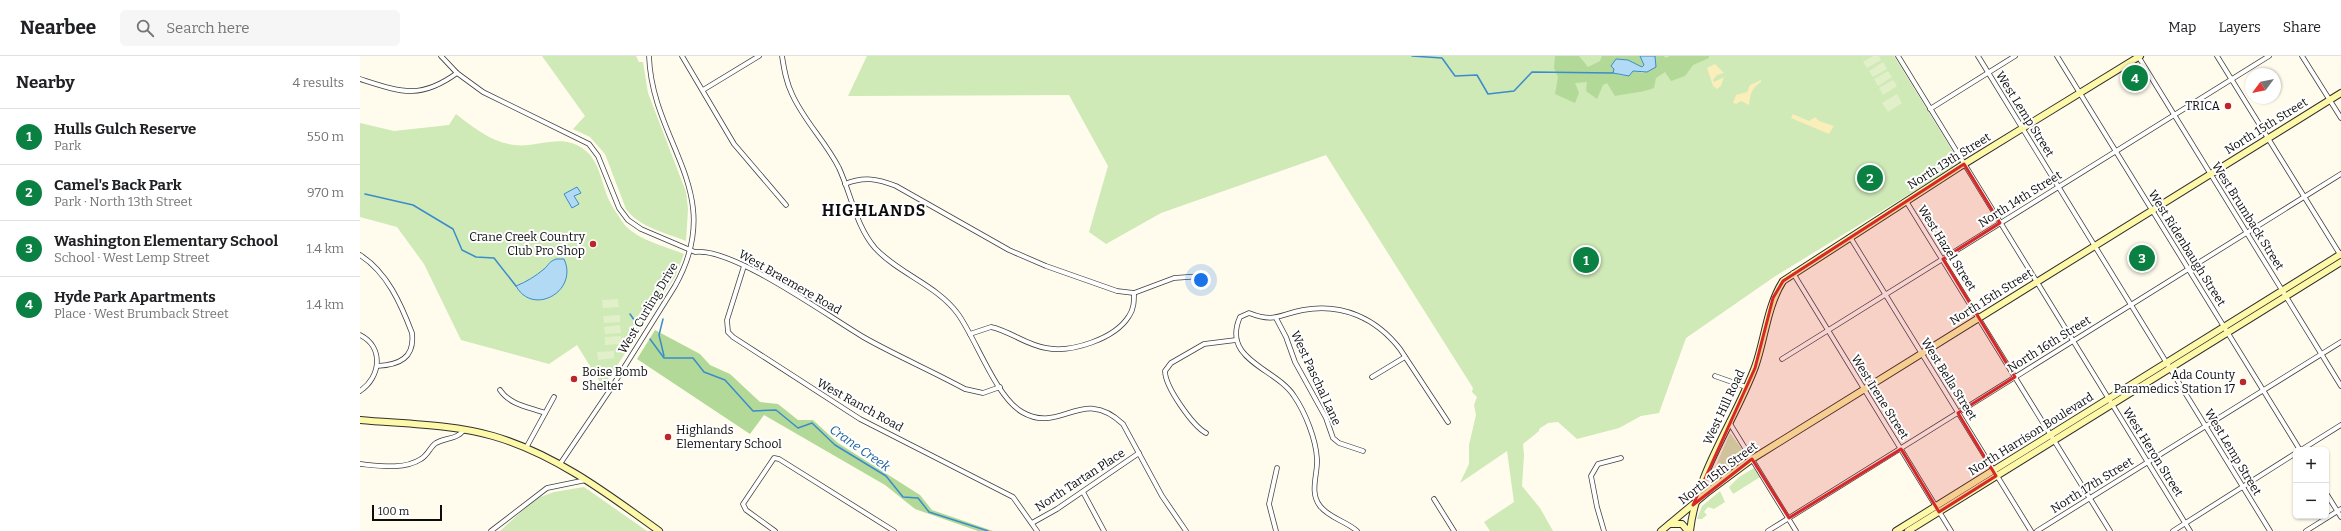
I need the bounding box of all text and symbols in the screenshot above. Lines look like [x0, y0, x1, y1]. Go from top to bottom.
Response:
search box [120, 10, 400, 46]
text: Nearbee [20, 16, 96, 39]
icon: search [134, 17, 156, 39]
text: Search here [166, 19, 250, 37]
text: Map [2168, 19, 2196, 36]
text: Layers [2218, 19, 2261, 36]
text: Share [2283, 19, 2321, 36]
pin: 4 [2122, 63, 2148, 93]
north arrow [2245, 68, 2281, 104]
street label: West Lemp Street [1993, 69, 2057, 160]
text: Nearby [16, 72, 75, 93]
text: 4 results [292, 75, 344, 90]
street label: North 15th Street [2222, 95, 2310, 157]
place label: TRICA [2185, 99, 2220, 113]
marker: TRICA [2223, 101, 2233, 111]
text: Hulls Gulch Reserve [54, 120, 196, 138]
text: 1 [26, 129, 32, 144]
text: 550 m [307, 129, 344, 144]
street label: North 13th Street [1905, 130, 1994, 192]
text: Park [54, 138, 81, 153]
street label: West Brumback Street [2209, 159, 2287, 273]
pin: 2 [1857, 163, 1883, 193]
street label: North 14th Street [1976, 167, 2065, 230]
text: Camel's Back Park [54, 176, 182, 194]
text: 2 [25, 185, 33, 200]
text: 970 m [307, 185, 344, 200]
street label: West Ridenbaugh Street [2145, 187, 2229, 309]
text: Park · North 13th Street [54, 194, 192, 209]
district label: HIGHLANDS [822, 201, 926, 220]
street label: West Hazel Street [1915, 203, 1979, 294]
place label: Crane Creek Country Club Pro Shop [469, 230, 586, 258]
text: Washington Elementary School [54, 232, 278, 250]
marker: Crane Creek Country Club Pro Shop [588, 239, 598, 249]
text: 3 [25, 241, 33, 256]
text: 1.4 km [307, 241, 344, 256]
pin: 3 [2129, 243, 2155, 273]
pin: 1 [1573, 245, 1599, 275]
street label: West Braemere Road [736, 247, 844, 317]
text: School · West Lemp Street [54, 250, 209, 265]
street label: West Curling Drive [615, 260, 681, 356]
street label: North 15th Street [1947, 266, 2035, 328]
your location [1191, 270, 1211, 290]
text: Hyde Park Apartments [54, 288, 216, 306]
text: 4 [25, 297, 33, 312]
text: 1.4 km [307, 297, 344, 312]
text: Place · West Brumback Street [54, 306, 229, 321]
street label: North 16th Street [2005, 312, 2094, 375]
street label: West Paschal Lane [1288, 329, 1344, 427]
street label: West Bella Street [1918, 335, 1980, 423]
street label: West Irene Street [1848, 352, 1912, 442]
place label: Boise Bomb Shelter [582, 365, 648, 393]
street label: West Hill Road [1701, 367, 1747, 447]
place label: Ada County Paramedics Station 17 [2114, 368, 2236, 396]
marker: Boise Bomb Shelter [569, 374, 579, 384]
street label: West Ranch Road [814, 376, 906, 434]
marker: Ada County Paramedics Station 17 [2238, 377, 2248, 387]
street label: North Harrison Boulevard [1966, 390, 2096, 478]
street label: West Heron Street [2120, 405, 2186, 500]
street label: West Lemp Street [2202, 406, 2265, 498]
water label: Crane Creek [827, 422, 894, 475]
place label: Highlands Elementary School [676, 423, 782, 451]
marker: Highlands Elementary School [663, 432, 673, 442]
street label: North 15th Street [1676, 438, 1761, 507]
street label: North Tartan Place [1033, 446, 1127, 514]
map controls [2293, 447, 2329, 519]
button: + [2293, 447, 2329, 483]
street label: North 17th Street [2048, 454, 2136, 516]
button: − [2293, 483, 2329, 519]
scale bar [372, 503, 442, 522]
text: 100 m [378, 505, 409, 518]

